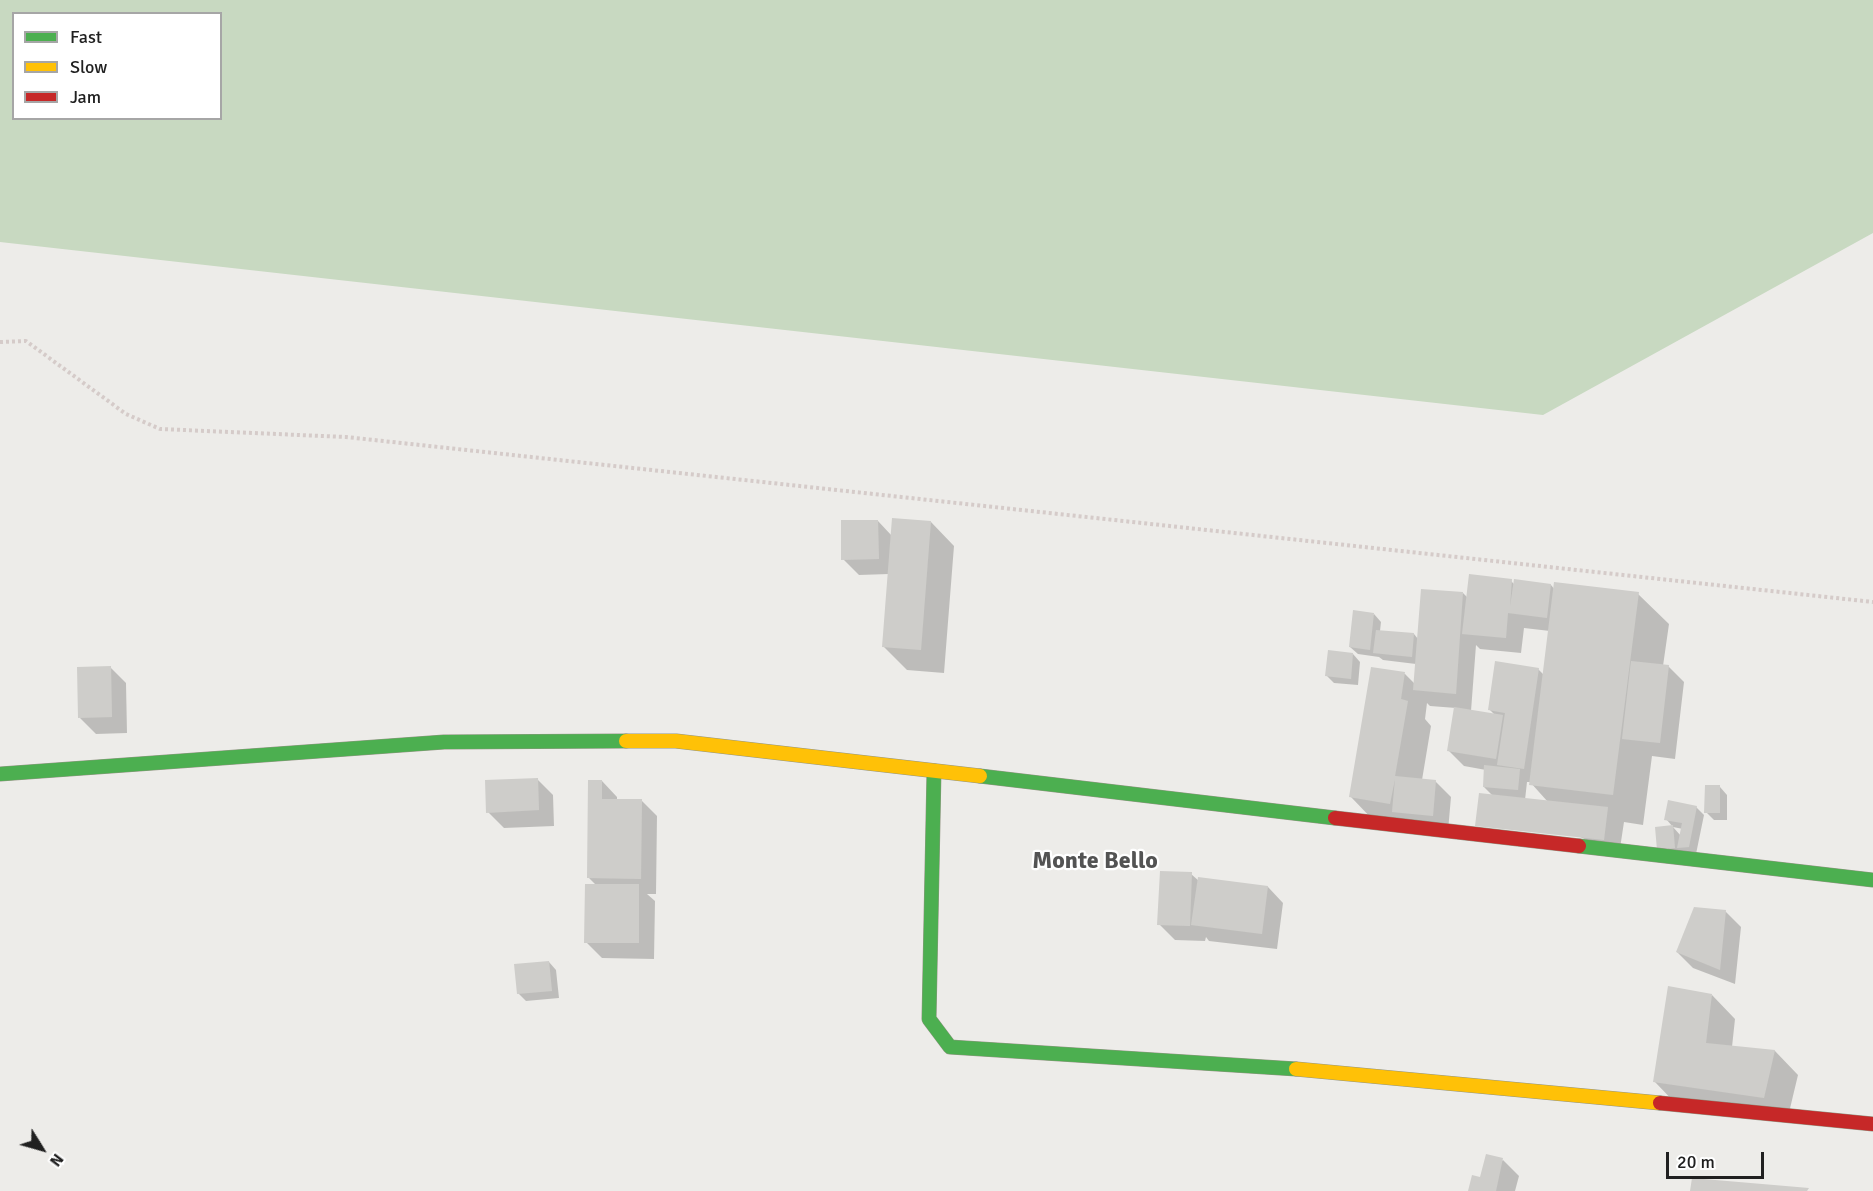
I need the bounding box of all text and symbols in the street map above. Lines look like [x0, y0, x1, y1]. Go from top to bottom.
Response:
legend [12, 12, 222, 120]
text: Fast [70, 26, 102, 48]
text: Slow [70, 56, 107, 78]
text: Jam [70, 86, 101, 108]
district label: Monte Bello [1032, 848, 1158, 876]
north arrow [12, 1119, 72, 1179]
scale bar [1669, 1140, 1766, 1178]
text: N [45, 1149, 68, 1170]
text: 20 m [1677, 1151, 1715, 1173]

